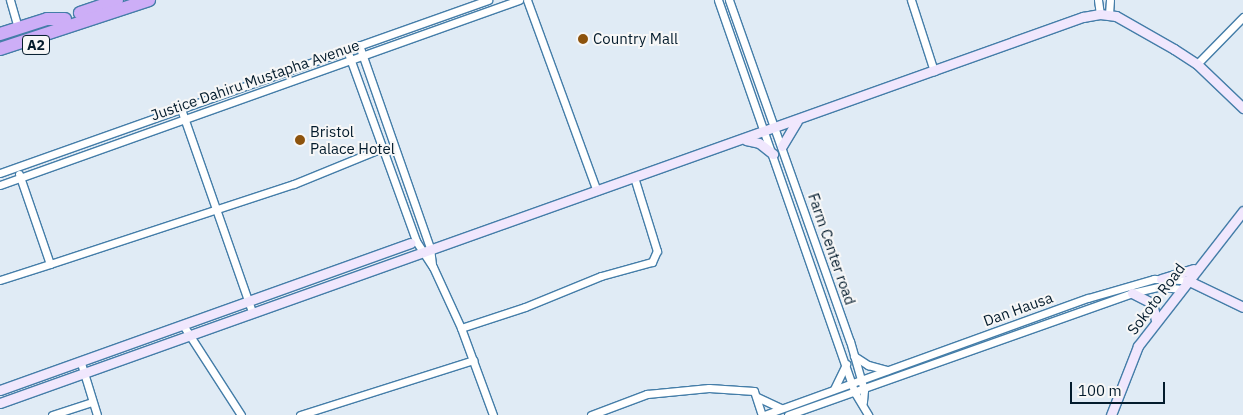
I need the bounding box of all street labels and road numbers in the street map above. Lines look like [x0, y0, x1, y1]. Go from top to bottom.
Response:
road number: A2 [21, 34, 51, 56]
street label: Justice Dahiru Mustapha Avenue [148, 36, 362, 124]
street label: Farm Center road [804, 191, 860, 307]
street label: Sokoto Road [1123, 260, 1189, 338]
street label: Dan Hausa [981, 288, 1055, 330]

